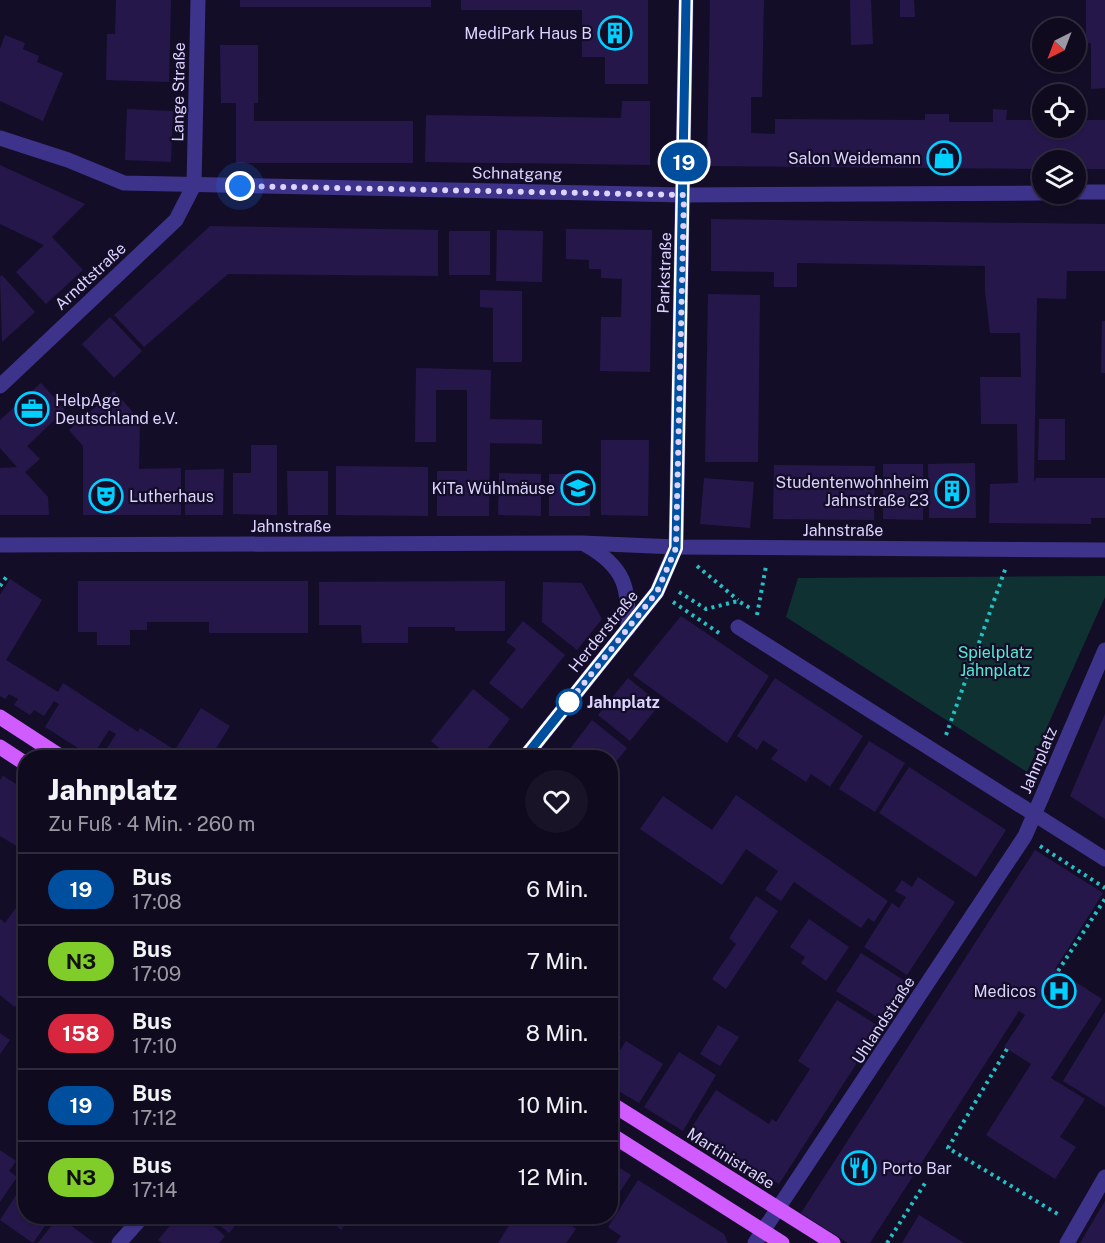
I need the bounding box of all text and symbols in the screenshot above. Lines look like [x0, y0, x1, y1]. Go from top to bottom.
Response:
building icon: MediPark Haus B [597, 15, 633, 51]
north arrow [1032, 18, 1086, 72]
map controls [1032, 18, 1086, 204]
place label: MediPark Haus B [464, 24, 592, 43]
street label: Lange Straße [168, 42, 189, 142]
button: locate [1032, 84, 1086, 138]
shop icon: Salon Weidemann [926, 140, 962, 176]
line badge: 19 [657, 142, 711, 182]
place label: Salon Weidemann [788, 149, 921, 168]
text: 19 [673, 150, 695, 175]
button: layers [1032, 150, 1086, 204]
street label: Schnatgang [472, 163, 562, 184]
your location [225, 171, 255, 201]
street label: Parkstraße [654, 232, 675, 314]
street label: Arndtstraße [51, 239, 130, 314]
office icon: HelpAge Deutschland e.V. [14, 391, 50, 427]
place label: HelpAge Deutschland e.V. [55, 391, 178, 428]
school or university icon: KiTa Wühlmäuse [560, 470, 596, 506]
place label: Studentenwohnheim Jahnstraße 23 [776, 473, 929, 510]
building icon: Studentenwohnheim Jahnstraße 23 [934, 473, 970, 509]
theatre icon: Lutherhaus [88, 478, 124, 514]
place label: KiTa Wühlmäuse [431, 479, 555, 498]
place label: Lutherhaus [129, 487, 214, 506]
street label: Jahnstraße [251, 517, 331, 536]
street label: Jahnstraße [803, 521, 883, 540]
street label: Herderstraße [565, 587, 642, 676]
park label: Spielplatz Jahnplatz [958, 643, 1033, 680]
marker: Jahnplatz [556, 689, 582, 715]
place label: Jahnplatz [587, 693, 660, 712]
street label: Jahnplatz [1016, 724, 1061, 796]
button: heart [525, 770, 588, 833]
text: Jahnplatz [48, 773, 177, 806]
text: Zu Fuß · 4 Min. · 260 m [48, 812, 255, 836]
text: Bus [132, 864, 172, 890]
text: 6 Min. [526, 876, 588, 902]
text: 19 [70, 877, 92, 902]
text: 17:08 [132, 890, 182, 914]
text: Bus [132, 936, 172, 962]
text: 7 Min. [527, 948, 588, 974]
text: N3 [66, 949, 96, 974]
text: 17:09 [132, 962, 181, 986]
street label: Uhlandstraße [848, 973, 919, 1067]
hospital icon: Medicos [1041, 973, 1077, 1009]
place label: Medicos [974, 982, 1036, 1001]
text: Bus [132, 1008, 172, 1034]
text: 8 Min. [526, 1020, 588, 1046]
text: 158 [62, 1021, 100, 1046]
text: 17:10 [132, 1034, 177, 1058]
text: Bus [132, 1080, 172, 1106]
text: 10 Min. [518, 1092, 588, 1118]
text: 19 [70, 1093, 92, 1118]
text: 17:12 [132, 1106, 177, 1130]
street label: Martinistraße [683, 1124, 778, 1193]
restaurant icon: Porto Bar [841, 1150, 877, 1186]
text: Bus [132, 1152, 172, 1178]
place label: Porto Bar [882, 1159, 952, 1178]
text: 12 Min. [518, 1164, 588, 1190]
text: N3 [66, 1165, 96, 1190]
text: 17:14 [132, 1178, 177, 1202]

